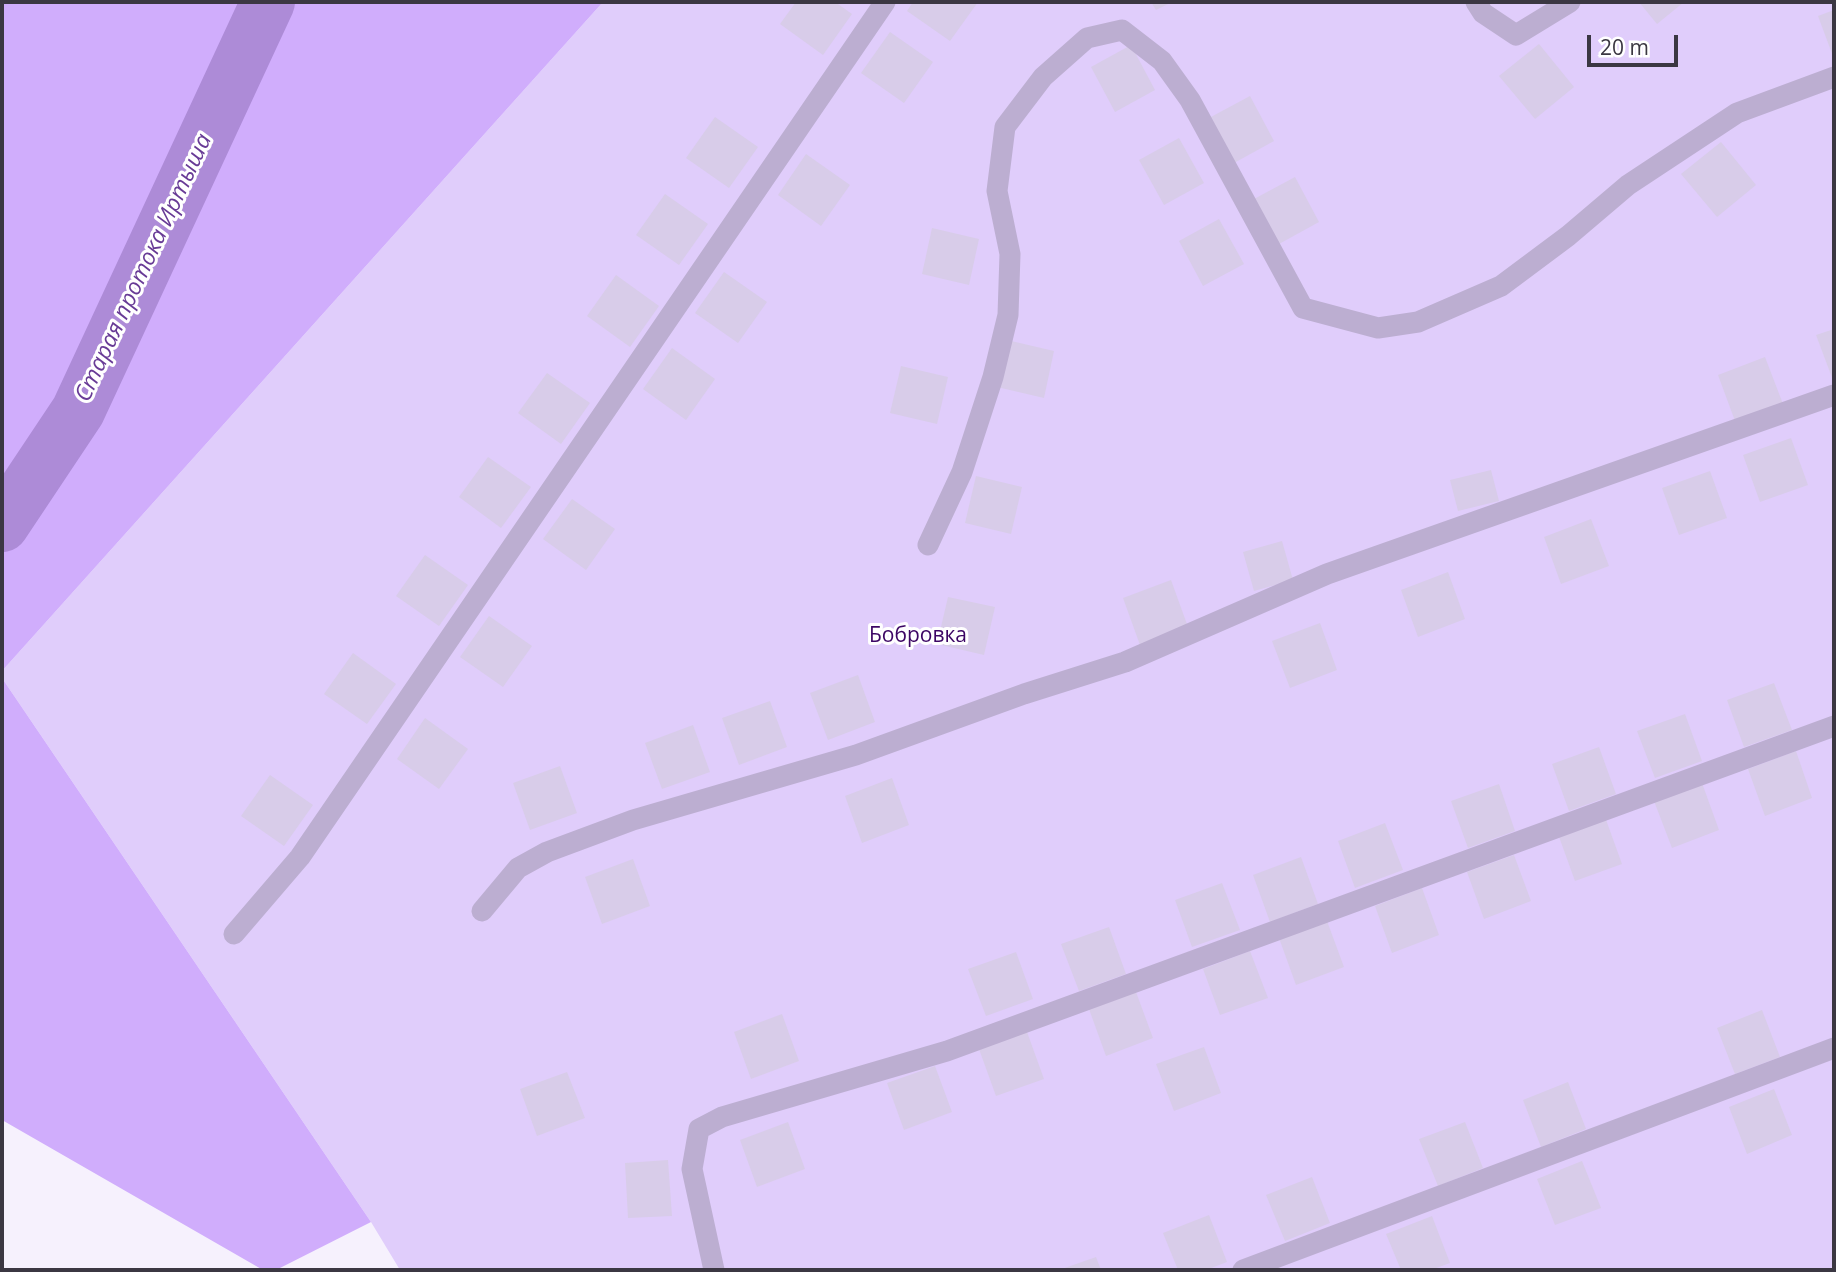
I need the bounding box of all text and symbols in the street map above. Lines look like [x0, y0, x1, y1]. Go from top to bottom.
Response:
scale bar [1591, 21, 1682, 65]
text: 20 m [1600, 33, 1649, 61]
water label: Старая протока Иртыша [70, 130, 218, 406]
park label: Бобровка [869, 623, 967, 649]

